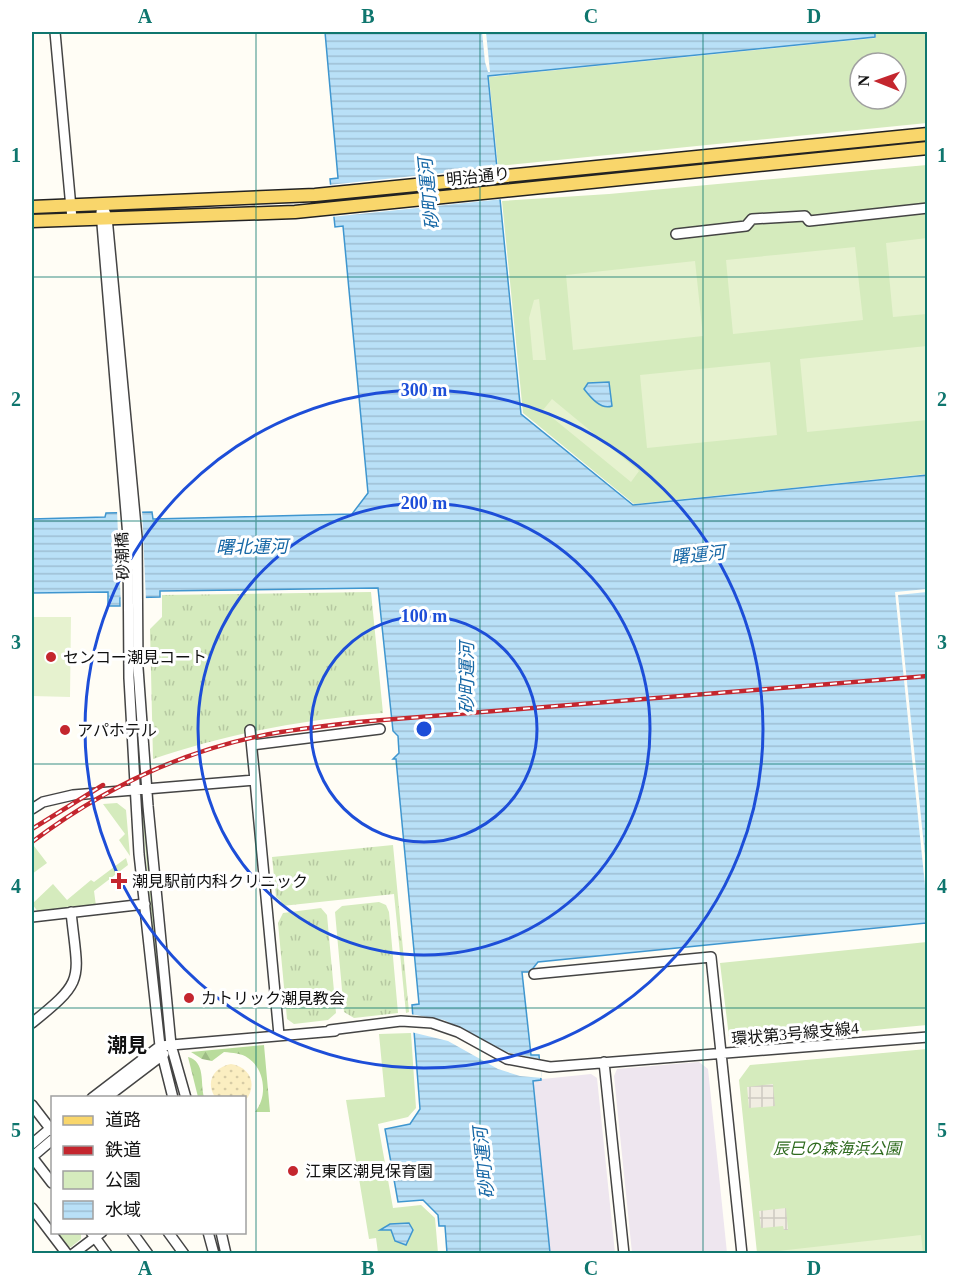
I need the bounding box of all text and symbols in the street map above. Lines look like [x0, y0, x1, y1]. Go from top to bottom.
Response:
text: A [138, 5, 153, 27]
text: B [361, 5, 375, 27]
text: C [584, 5, 598, 27]
text: D [807, 5, 821, 27]
north arrow [848, 51, 908, 111]
text: N [855, 74, 872, 87]
text: 1 [11, 144, 21, 166]
text: 1 [937, 144, 947, 166]
water label: 砂町運河 [415, 154, 443, 231]
street label: 明治通り [445, 165, 511, 188]
text: 300 m [401, 380, 447, 400]
text: 2 [11, 388, 21, 410]
text: 2 [937, 388, 947, 410]
text: 200 m [401, 493, 447, 513]
street label: 砂潮橋 [113, 532, 132, 580]
water label: 曙北運河 [216, 536, 291, 558]
water label: 曙運河 [670, 542, 729, 568]
text: 100 m [401, 606, 447, 626]
text: 3 [11, 631, 21, 653]
text: 3 [937, 631, 947, 653]
water label: 砂町運河 [457, 639, 477, 714]
place label: センコー潮見コート [63, 649, 207, 666]
marker: センコー潮見コート [44, 650, 58, 664]
centre of rings [414, 719, 434, 739]
place label: アパホテル [77, 722, 157, 739]
marker: アパホテル [58, 723, 72, 737]
marker: 潮見駅前内科クリニック [110, 872, 128, 890]
place label: 潮見駅前内科クリニック [132, 873, 308, 890]
text: 4 [11, 875, 21, 897]
text: 4 [937, 875, 947, 897]
place label: カトリック潮見教会 [201, 990, 345, 1007]
marker: カトリック潮見教会 [182, 991, 196, 1005]
street label: 環状第3号線支線4 [731, 1019, 860, 1048]
district label: 潮見 [107, 1034, 147, 1056]
legend [51, 1096, 246, 1234]
text: 道路 [105, 1110, 141, 1130]
text: 5 [11, 1119, 21, 1141]
text: 5 [937, 1119, 947, 1141]
water label: 砂町運河 [470, 1123, 498, 1200]
text: 鉄道 [105, 1140, 141, 1160]
park label: 辰巳の森海浜公園 [773, 1140, 903, 1157]
place label: 江東区潮見保育園 [305, 1163, 433, 1180]
marker: 江東区潮見保育園 [286, 1164, 300, 1178]
text: 公園 [105, 1170, 141, 1190]
text: 水域 [105, 1200, 141, 1220]
text: A [138, 1257, 153, 1279]
text: B [361, 1257, 375, 1279]
text: C [584, 1257, 598, 1279]
text: D [807, 1257, 821, 1279]

